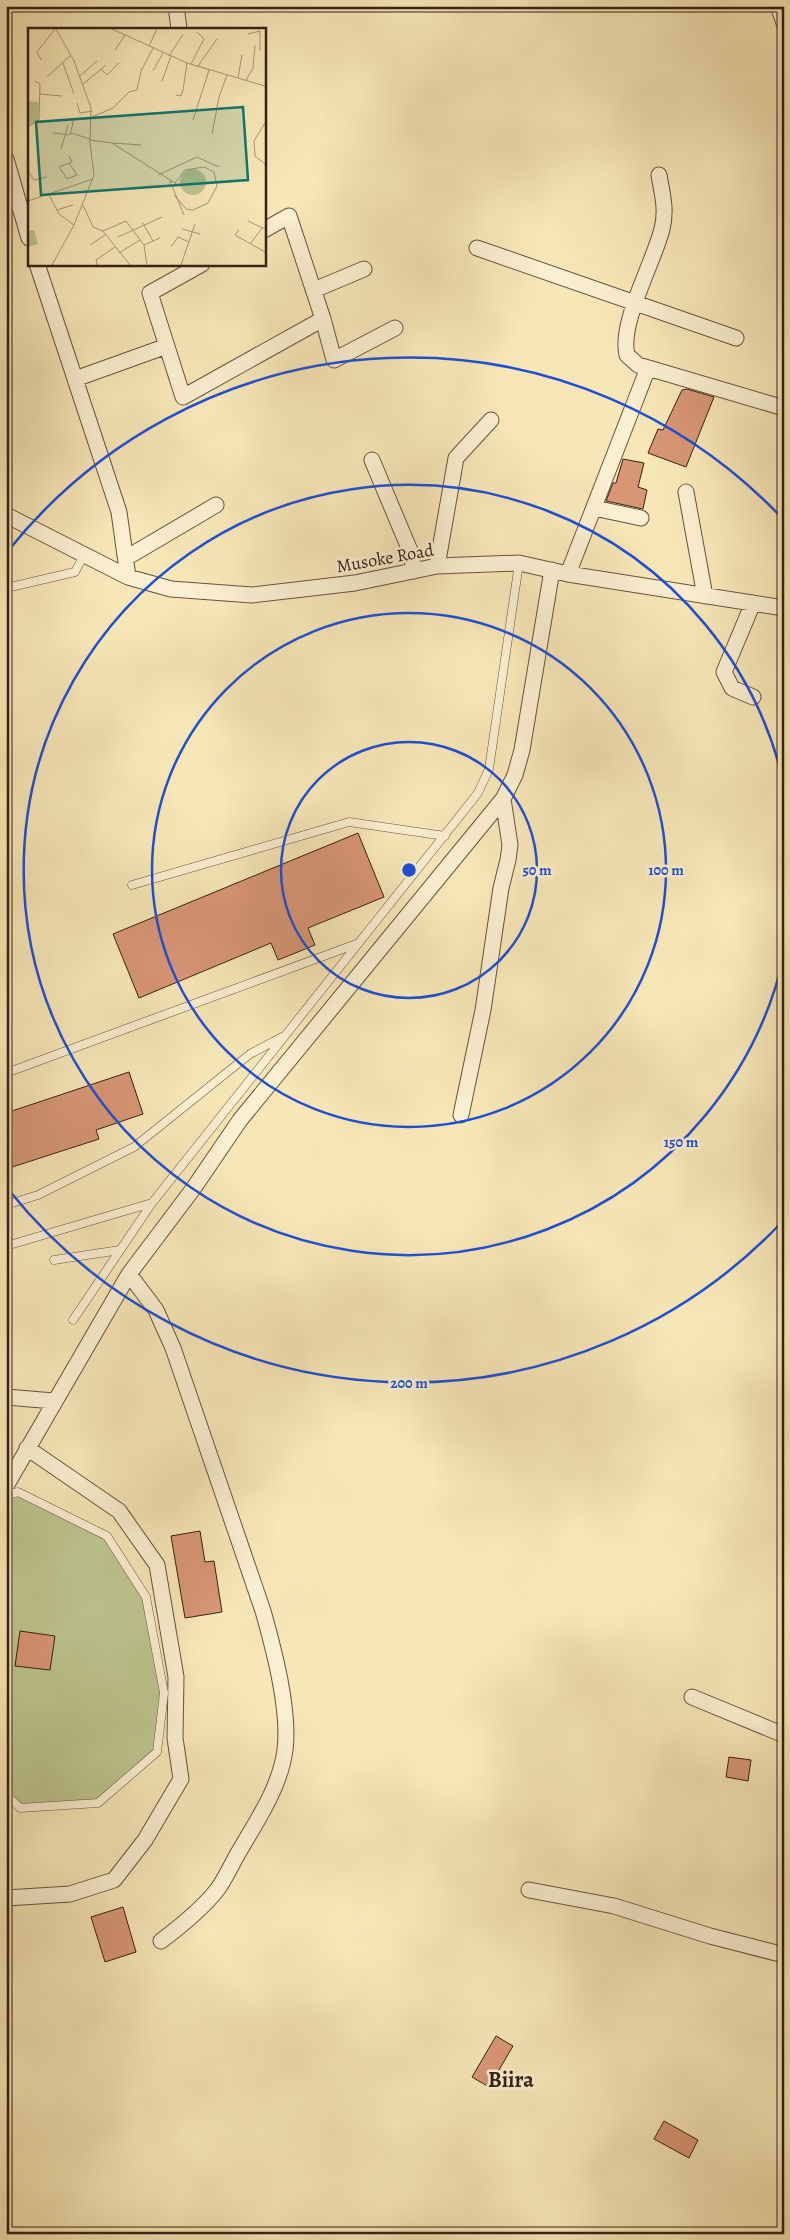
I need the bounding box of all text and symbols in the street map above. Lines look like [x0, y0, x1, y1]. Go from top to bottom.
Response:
inset map [28, 28, 265, 265]
street label: Musoke Road [334, 538, 436, 578]
text: 50 m [522, 860, 552, 880]
text: 100 m [648, 860, 684, 880]
centre of rings [400, 861, 418, 879]
text: 150 m [664, 1132, 699, 1152]
text: 200 m [390, 1373, 428, 1393]
district label: Biira [488, 2065, 534, 2095]

